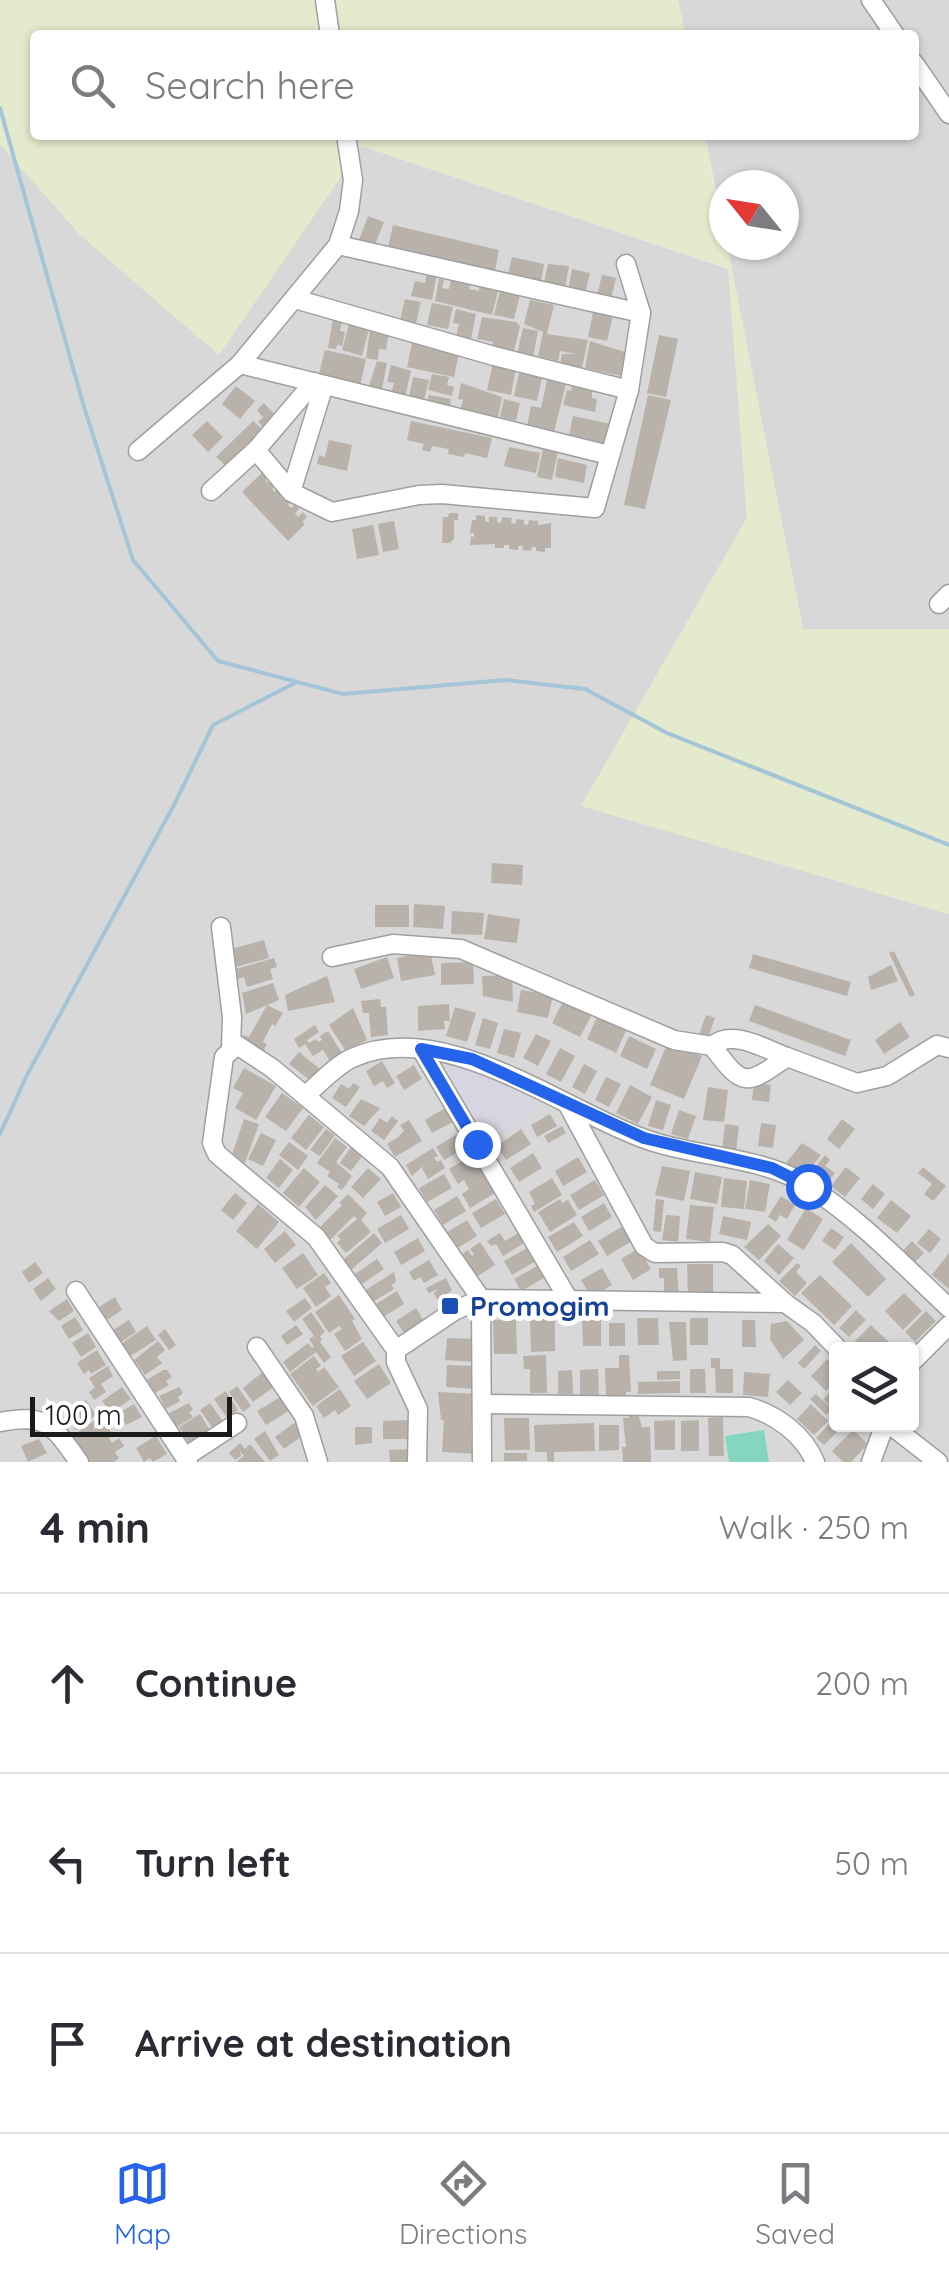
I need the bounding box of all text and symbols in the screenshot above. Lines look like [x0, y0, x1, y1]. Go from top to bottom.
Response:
search box [30, 30, 919, 140]
icon: search [65, 58, 120, 113]
text: Search here [145, 61, 355, 109]
north arrow [709, 170, 799, 260]
route end [455, 1122, 501, 1168]
route start [786, 1164, 832, 1210]
place label: Promogim [470, 1288, 609, 1323]
marker: Promogim [439, 1295, 461, 1317]
map controls [829, 1342, 919, 1432]
button: layers [829, 1342, 919, 1432]
scale bar [30, 1392, 232, 1436]
text: 100 m [45, 1397, 122, 1432]
text: 4 min [40, 1501, 150, 1554]
text: Walk · 250 m [719, 1507, 909, 1547]
icon: ahead [40, 1656, 95, 1711]
text: Continue [135, 1659, 297, 1707]
text: 200 m [815, 1663, 909, 1703]
icon: left [40, 1836, 95, 1891]
text: Turn left [135, 1839, 291, 1887]
text: 50 m [835, 1843, 909, 1883]
icon: arrive [40, 2016, 95, 2071]
text: Arrive at destination [135, 2019, 512, 2067]
tab: Map [114, 2156, 171, 2251]
tab: Directions [399, 2156, 527, 2251]
tab: Saved [755, 2156, 835, 2251]

